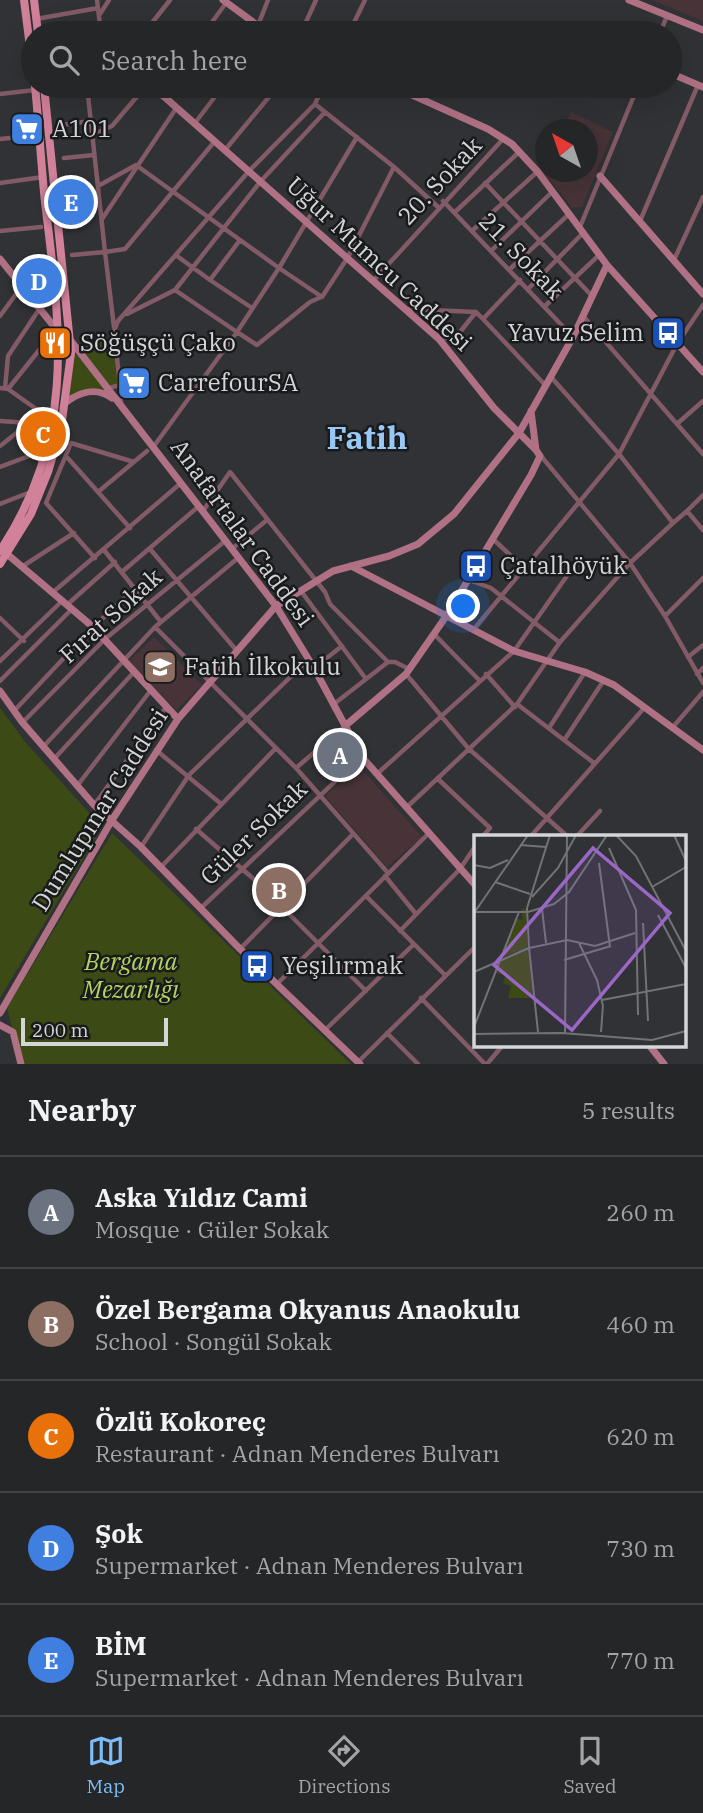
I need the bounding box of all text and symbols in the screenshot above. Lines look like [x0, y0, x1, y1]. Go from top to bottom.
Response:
search box [21, 21, 682, 98]
icon: search [45, 41, 83, 79]
text: Search here [101, 43, 247, 77]
supermarket icon: A101 [8, 110, 46, 148]
place label: A101 [52, 112, 112, 144]
north arrow [535, 119, 598, 182]
street label: 20. Sokak [390, 129, 488, 231]
street label: Uğur Mumcu Caddesi [280, 169, 479, 358]
pin: E [48, 176, 94, 228]
street label: 21. Sokak [472, 205, 571, 306]
pin: D [16, 255, 62, 307]
bus stop icon: Yavuz Selim [649, 314, 687, 352]
place label: Yavuz Selim [508, 316, 644, 348]
restaurant icon: Söğüşçü Çako [36, 324, 74, 362]
place label: Söğüşçü Çako [80, 326, 236, 358]
supermarket icon: CarrefourSA [115, 364, 153, 402]
place label: CarrefourSA [158, 366, 299, 398]
pin: C [20, 408, 66, 460]
district label: Fatih [326, 416, 408, 458]
street label: Anafartalar Caddesi [164, 432, 322, 633]
bus stop icon: Çatalhöyük [457, 547, 495, 585]
place label: Çatalhöyük [500, 549, 627, 581]
street label: Fırat Sokak [52, 560, 169, 670]
your location [446, 589, 480, 623]
school or university icon: Fatih İlkokulu [141, 648, 179, 686]
place label: Fatih İlkokulu [184, 650, 341, 682]
street label: Dumlupınar Caddesi [24, 702, 175, 917]
pin: A [317, 729, 363, 781]
street label: Güler Sokak [193, 773, 314, 891]
inset map [474, 835, 686, 1046]
pin: B [256, 864, 302, 916]
park label: Bergama Mezarlığı [82, 945, 179, 1005]
bus stop icon: Yeşilırmak [238, 947, 276, 985]
place label: Yeşilırmak [282, 949, 403, 981]
scale bar [21, 1015, 168, 1047]
text: 200 m [32, 1018, 89, 1042]
text: Nearby [28, 1090, 136, 1129]
text: 5 results [582, 1095, 675, 1125]
text: Aska Yıldız Cami [95, 1180, 308, 1214]
text: A [43, 1197, 59, 1227]
text: 260 m [606, 1197, 675, 1227]
text: Mosque · Güler Sokak [95, 1214, 329, 1244]
text: Özel Bergama Okyanus Anaokulu [95, 1292, 520, 1326]
text: B [43, 1309, 59, 1339]
text: 460 m [606, 1309, 675, 1339]
text: School · Songül Sokak [95, 1326, 332, 1356]
text: Özlü Kokoreç [95, 1404, 266, 1438]
text: C [43, 1421, 59, 1451]
text: 620 m [606, 1421, 675, 1451]
text: Restaurant · Adnan Menderes Bulvarı [95, 1438, 500, 1468]
text: Şok [95, 1516, 143, 1550]
text: D [42, 1533, 60, 1563]
text: 730 m [606, 1533, 675, 1563]
text: Supermarket · Adnan Menderes Bulvarı [95, 1550, 524, 1580]
text: BİM [95, 1628, 147, 1662]
text: E [43, 1645, 59, 1675]
text: 770 m [606, 1645, 675, 1675]
text: Supermarket · Adnan Menderes Bulvarı [95, 1662, 524, 1692]
tab: Map [86, 1732, 125, 1798]
tab: Directions [298, 1732, 391, 1798]
tab: Saved [563, 1732, 617, 1798]

